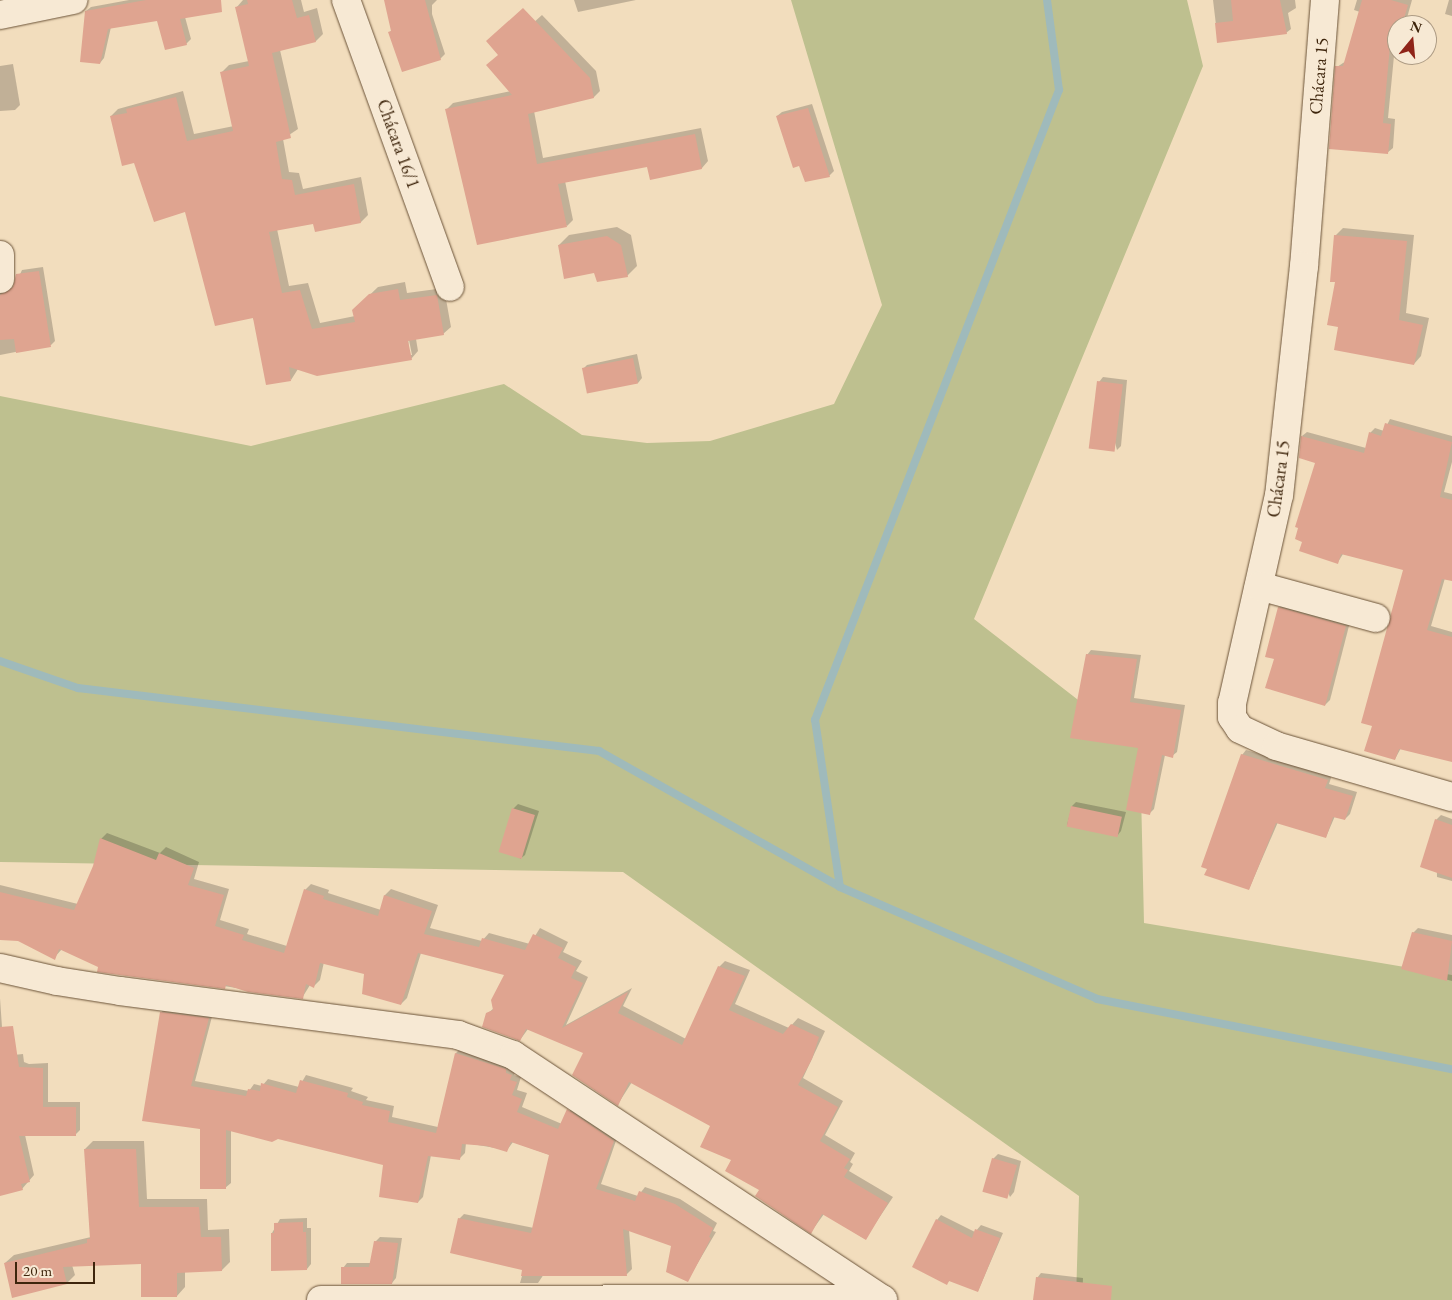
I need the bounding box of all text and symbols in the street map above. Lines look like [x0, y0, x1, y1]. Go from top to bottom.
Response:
north arrow [1387, 15, 1437, 65]
text: N [1408, 16, 1424, 37]
street label: Chácara 15 [1305, 36, 1333, 116]
street label: Chácara 16/1 [372, 96, 424, 192]
street label: Chácara 15 [1263, 439, 1295, 519]
scale bar [18, 1252, 98, 1284]
text: 20 m [23, 1261, 52, 1280]

